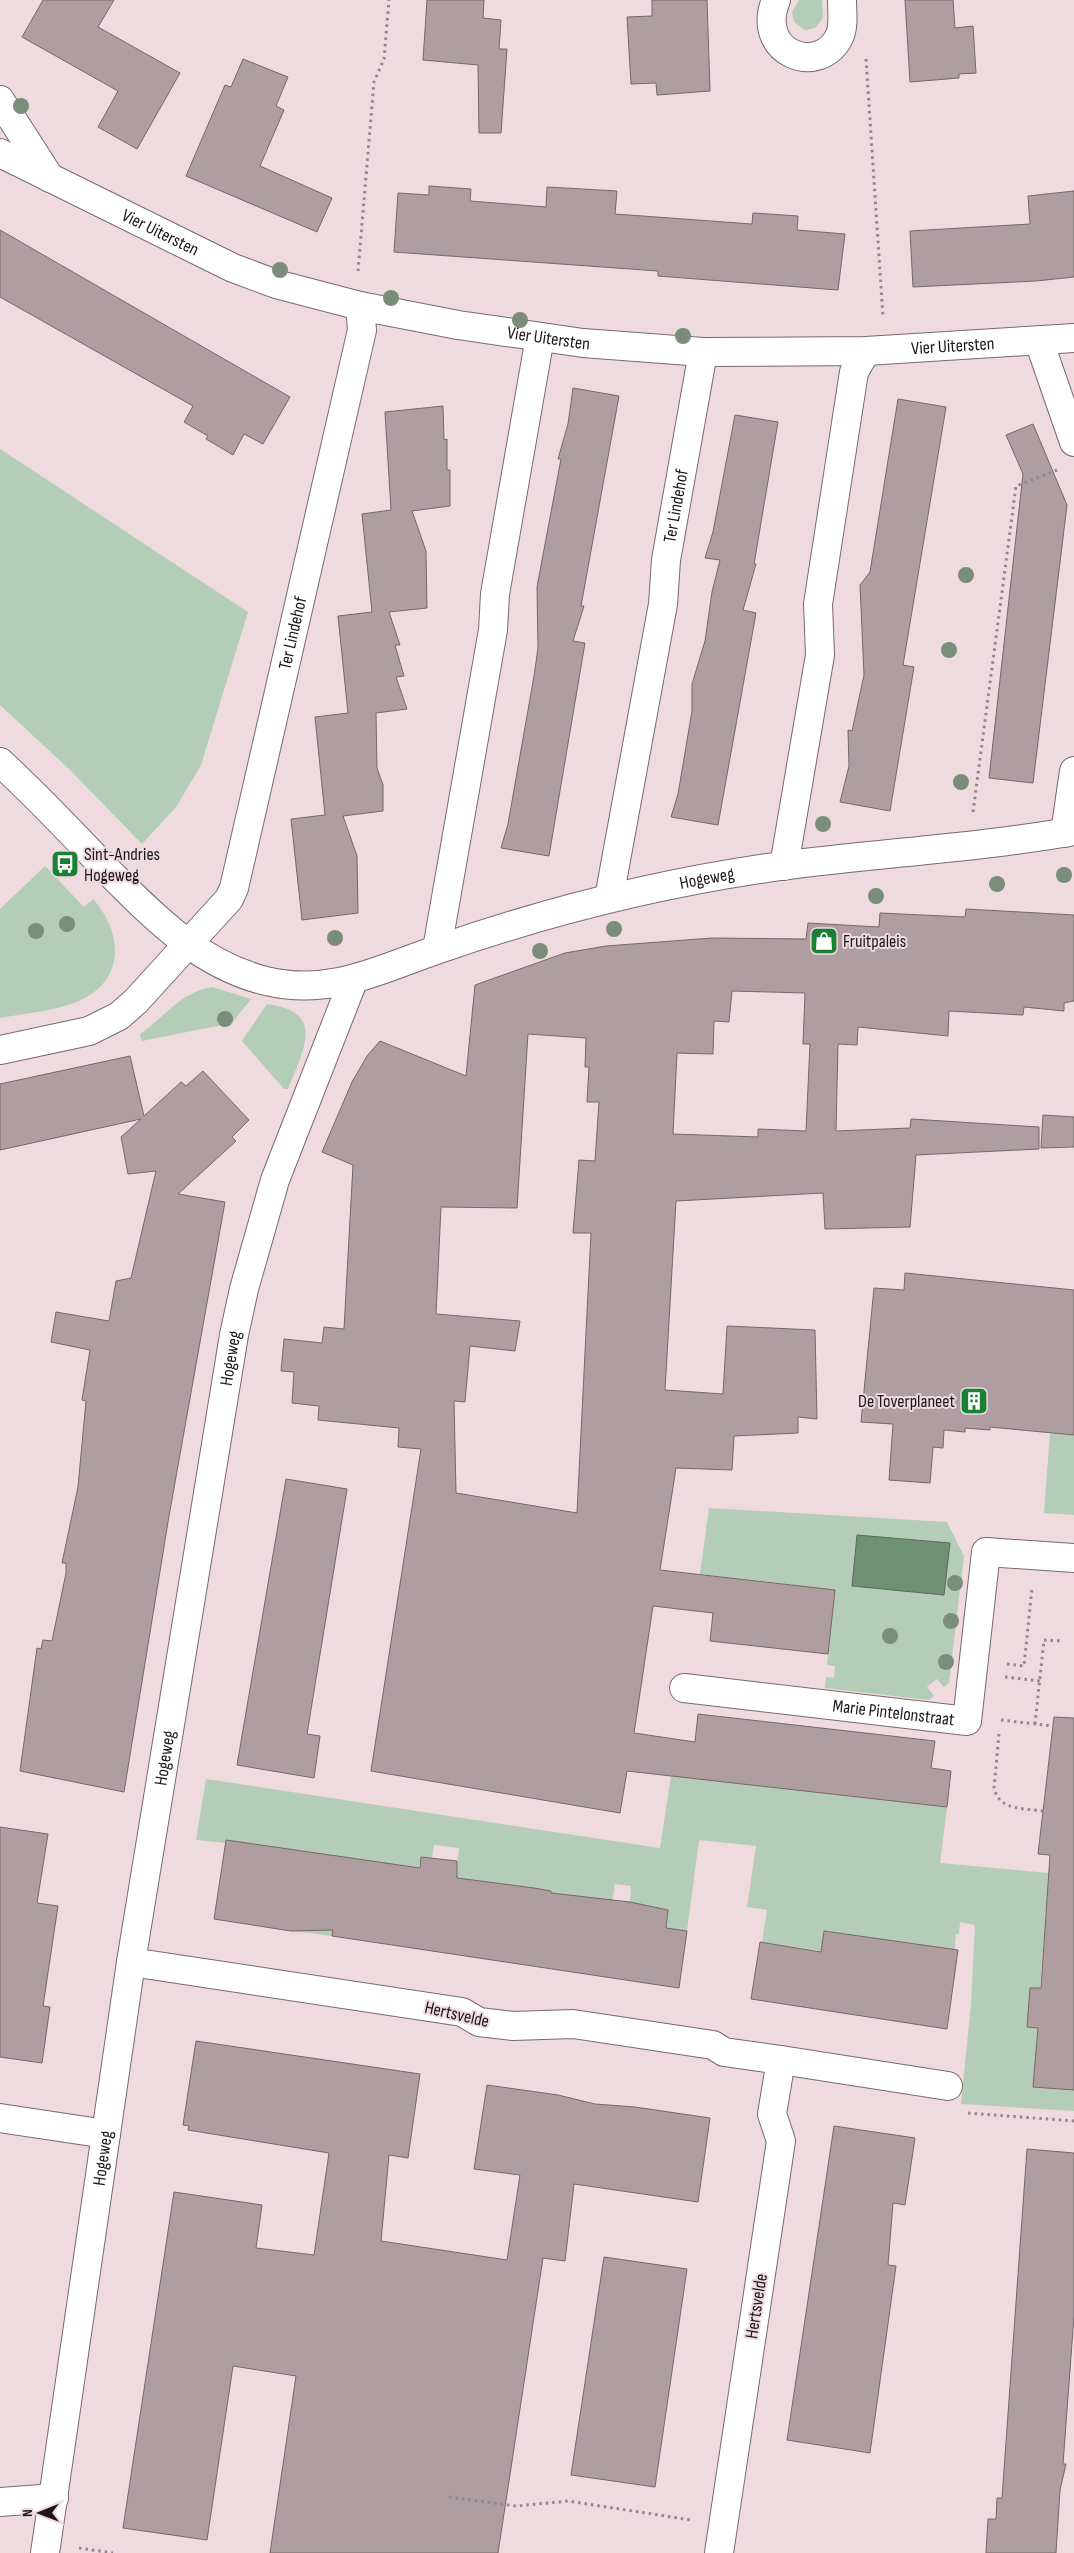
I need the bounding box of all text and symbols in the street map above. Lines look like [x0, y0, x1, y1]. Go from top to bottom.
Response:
street label: Vier Uitersten [118, 205, 202, 261]
street label: Vier Uitersten [506, 322, 591, 354]
street label: Vier Uitersten [911, 333, 995, 359]
street label: Ter Lindehof [659, 467, 693, 544]
street label: Ter Lindehof [274, 594, 312, 672]
place label: Sint-Andries Hogeweg [84, 844, 160, 886]
bus stop icon: Sint-Andries Hogeweg [50, 849, 80, 879]
street label: Hogeweg [678, 863, 736, 894]
shop icon: Fruitpaleis [809, 926, 839, 956]
place label: Fruitpaleis [843, 931, 906, 952]
street label: Hogeweg [216, 1329, 246, 1387]
building icon: De Toverplaneet [959, 1386, 989, 1416]
place label: De Toverplaneet [858, 1391, 956, 1412]
street label: Marie Pintelonstraat [831, 1695, 956, 1731]
street label: Hogeweg [150, 1729, 180, 1787]
street label: Hertsvelde [423, 1997, 491, 2032]
street label: Hogeweg [89, 2129, 117, 2187]
street label: Hertsvelde [741, 2272, 772, 2340]
north arrow [15, 2488, 65, 2538]
text: N [19, 2509, 36, 2517]

